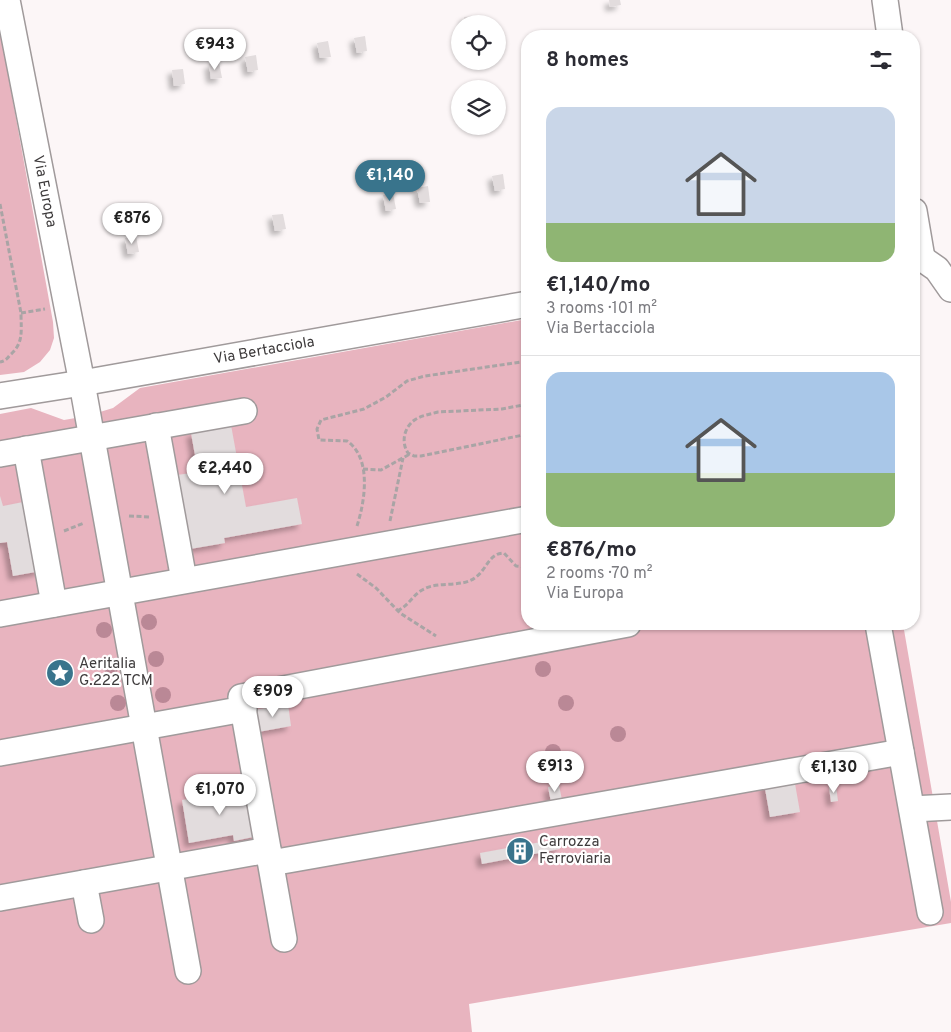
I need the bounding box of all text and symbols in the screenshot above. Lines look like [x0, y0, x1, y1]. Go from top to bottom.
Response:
map controls [451, 15, 506, 135]
button: locate [451, 15, 506, 70]
pin: €943 [185, 28, 245, 71]
text: €943 [195, 35, 235, 55]
icon: filters [867, 46, 895, 74]
text: 8 homes [546, 47, 629, 74]
button: layers [451, 80, 506, 135]
icon: home [676, 139, 766, 229]
street label: Via Europa [28, 154, 61, 229]
pin: €1,140 [349, 160, 431, 202]
text: €1,140 [366, 166, 414, 186]
pin: €876 [102, 202, 162, 245]
text: €876 [113, 209, 151, 229]
text: €1,140/mo [546, 272, 650, 299]
text: 3 rooms · 101 m² [546, 299, 657, 319]
text: Via Bertacciola [546, 319, 655, 339]
street label: Via Bertacciola [212, 332, 316, 369]
icon: home [676, 405, 766, 495]
pin: €2,440 [184, 452, 266, 495]
text: €2,440 [197, 459, 253, 479]
text: €876/mo [546, 537, 637, 564]
text: 2 rooms · 70 m² [546, 564, 653, 584]
text: Via Europa [546, 584, 624, 604]
place label: Aeritalia G.222 TCM [79, 655, 153, 691]
place icon: Aeritalia G.222 TCM [45, 658, 75, 688]
pin: €909 [243, 676, 303, 718]
text: €909 [253, 682, 293, 702]
pin: €913 [525, 750, 585, 793]
pin: €1,130 [793, 752, 875, 794]
text: €913 [537, 757, 573, 777]
text: €1,130 [811, 758, 857, 778]
pin: €1,070 [179, 774, 261, 816]
text: €1,070 [195, 780, 245, 800]
place label: Carrozza Ferroviaria [539, 833, 611, 869]
building icon: Carrozza Ferroviaria [505, 836, 535, 866]

